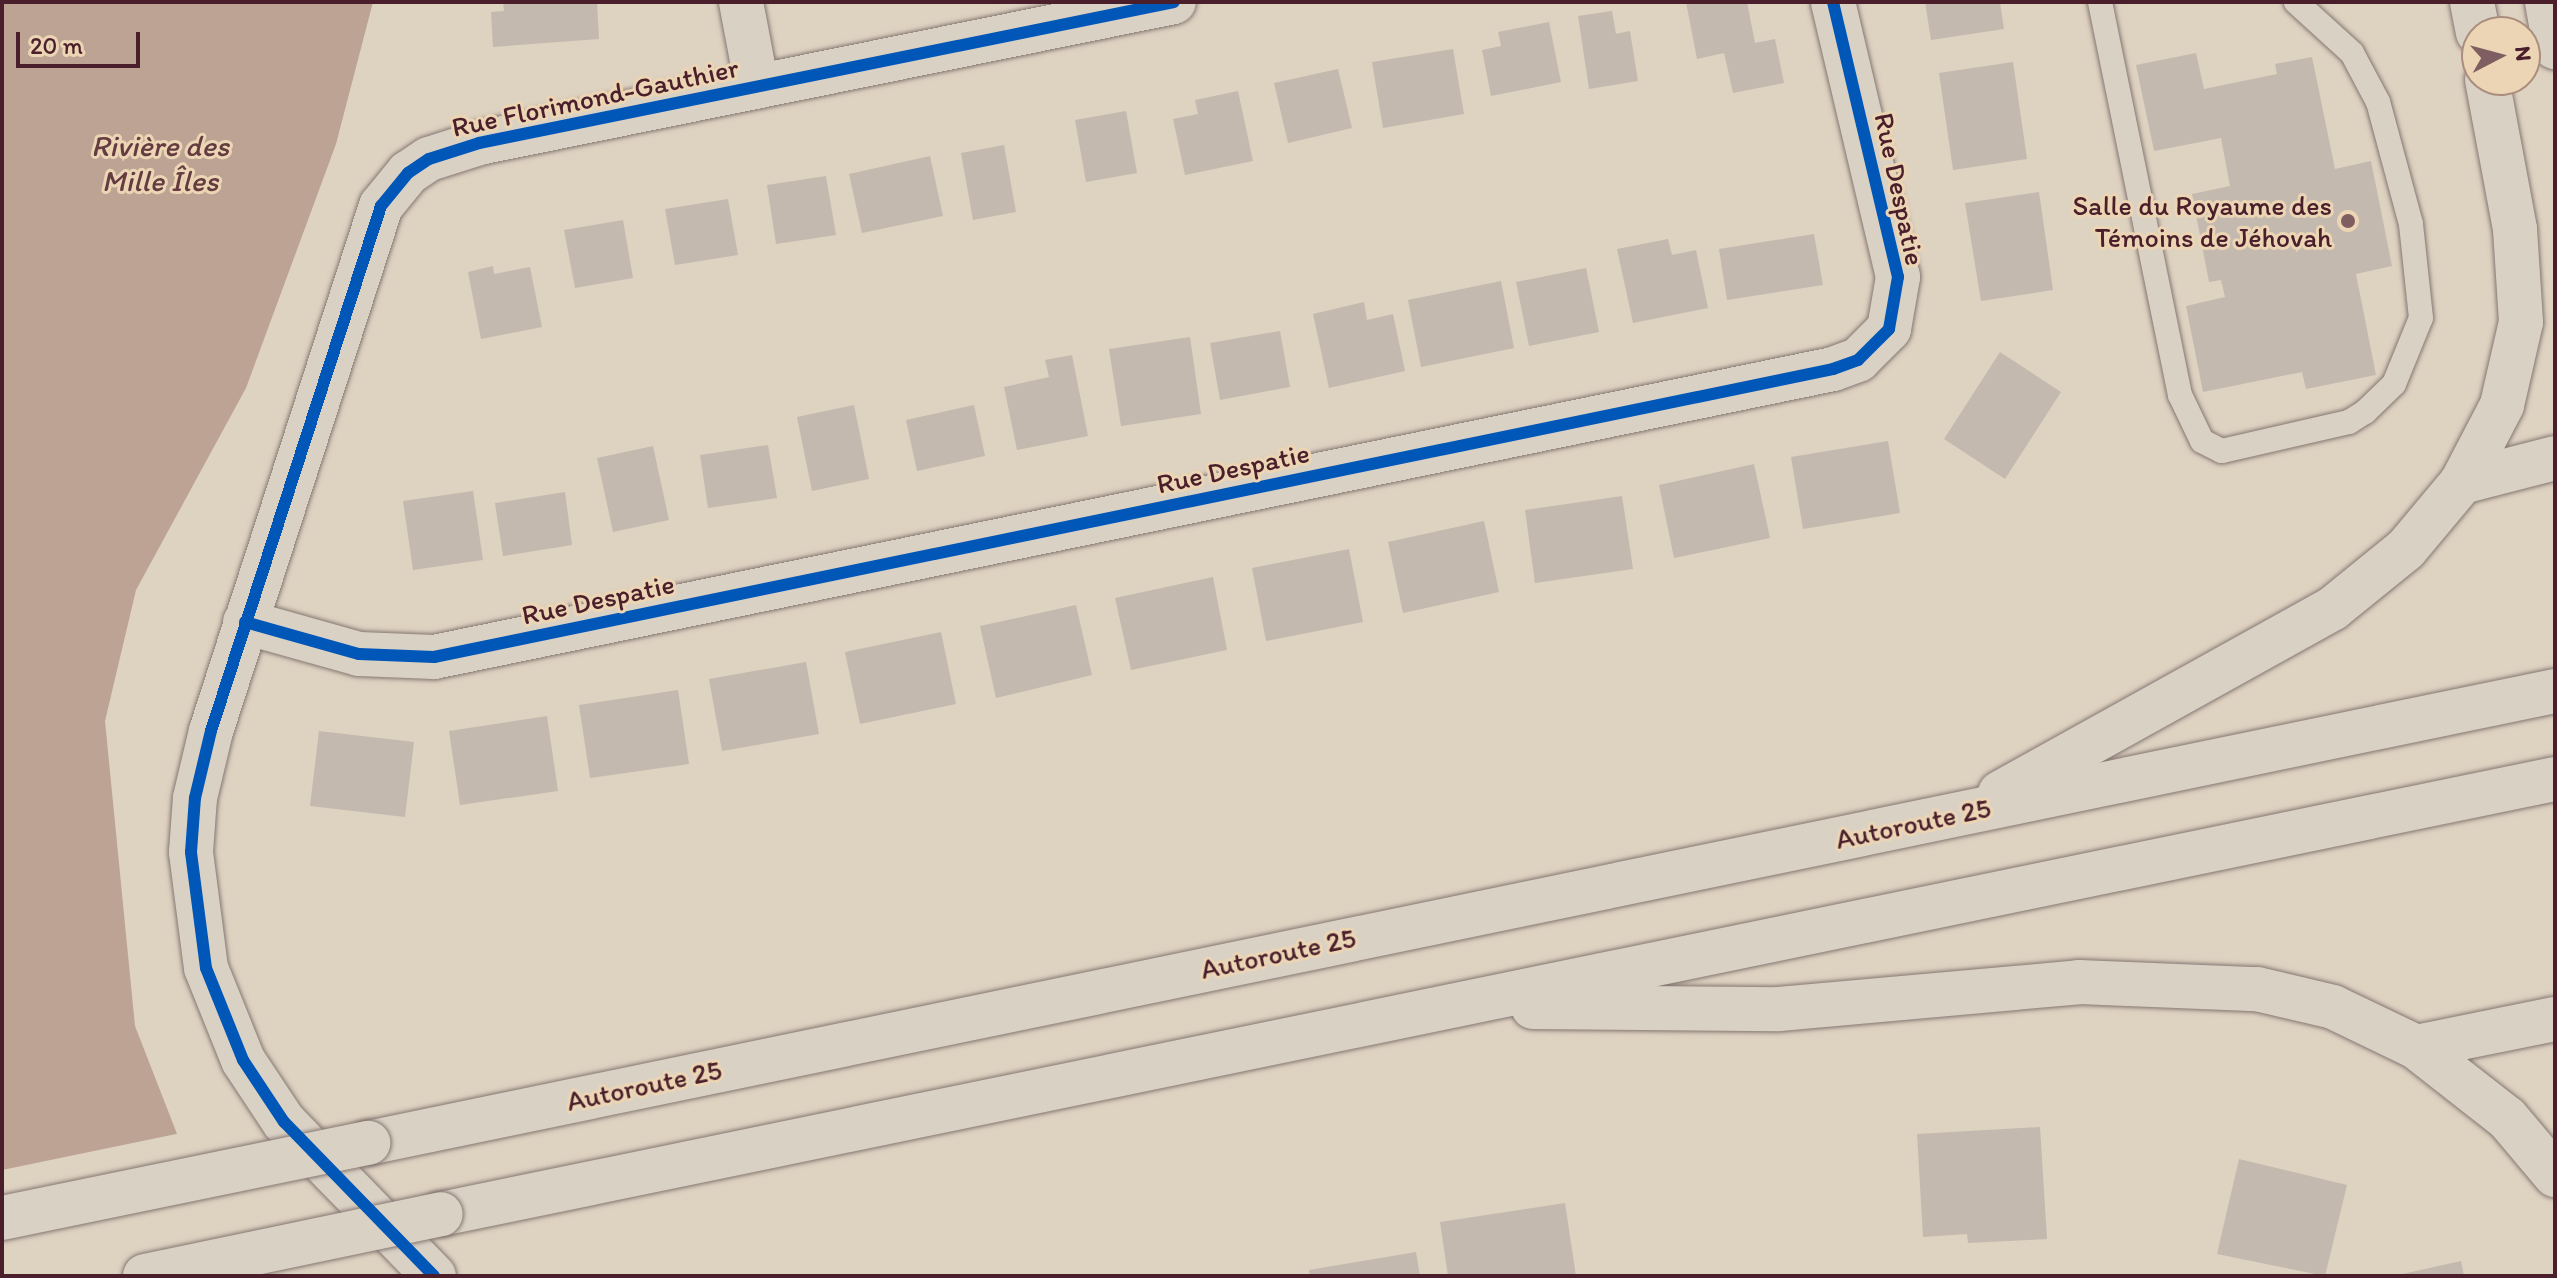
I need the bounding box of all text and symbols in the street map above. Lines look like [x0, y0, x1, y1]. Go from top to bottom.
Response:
scale bar [20, 16, 144, 66]
north arrow [2461, 16, 2541, 96]
text: 20 m [30, 31, 83, 60]
text: N [2509, 45, 2538, 62]
street label: Rue Florimond-Gauthier [449, 50, 741, 144]
street label: Rue Despatie [1867, 110, 1933, 268]
water label: Rivière des Mille Îles [91, 128, 229, 198]
place label: Salle du Royaume des Témoins de Jéhovah [2072, 188, 2332, 254]
marker: Salle du Royaume des Témoins de Jéhovah [2339, 212, 2357, 230]
street label: Rue Despatie [1154, 435, 1312, 501]
street label: Rue Despatie [519, 566, 677, 632]
street label: Autoroute 25 [1832, 790, 1994, 856]
street label: Autoroute 25 [1197, 920, 1359, 986]
street label: Autoroute 25 [563, 1052, 725, 1118]

